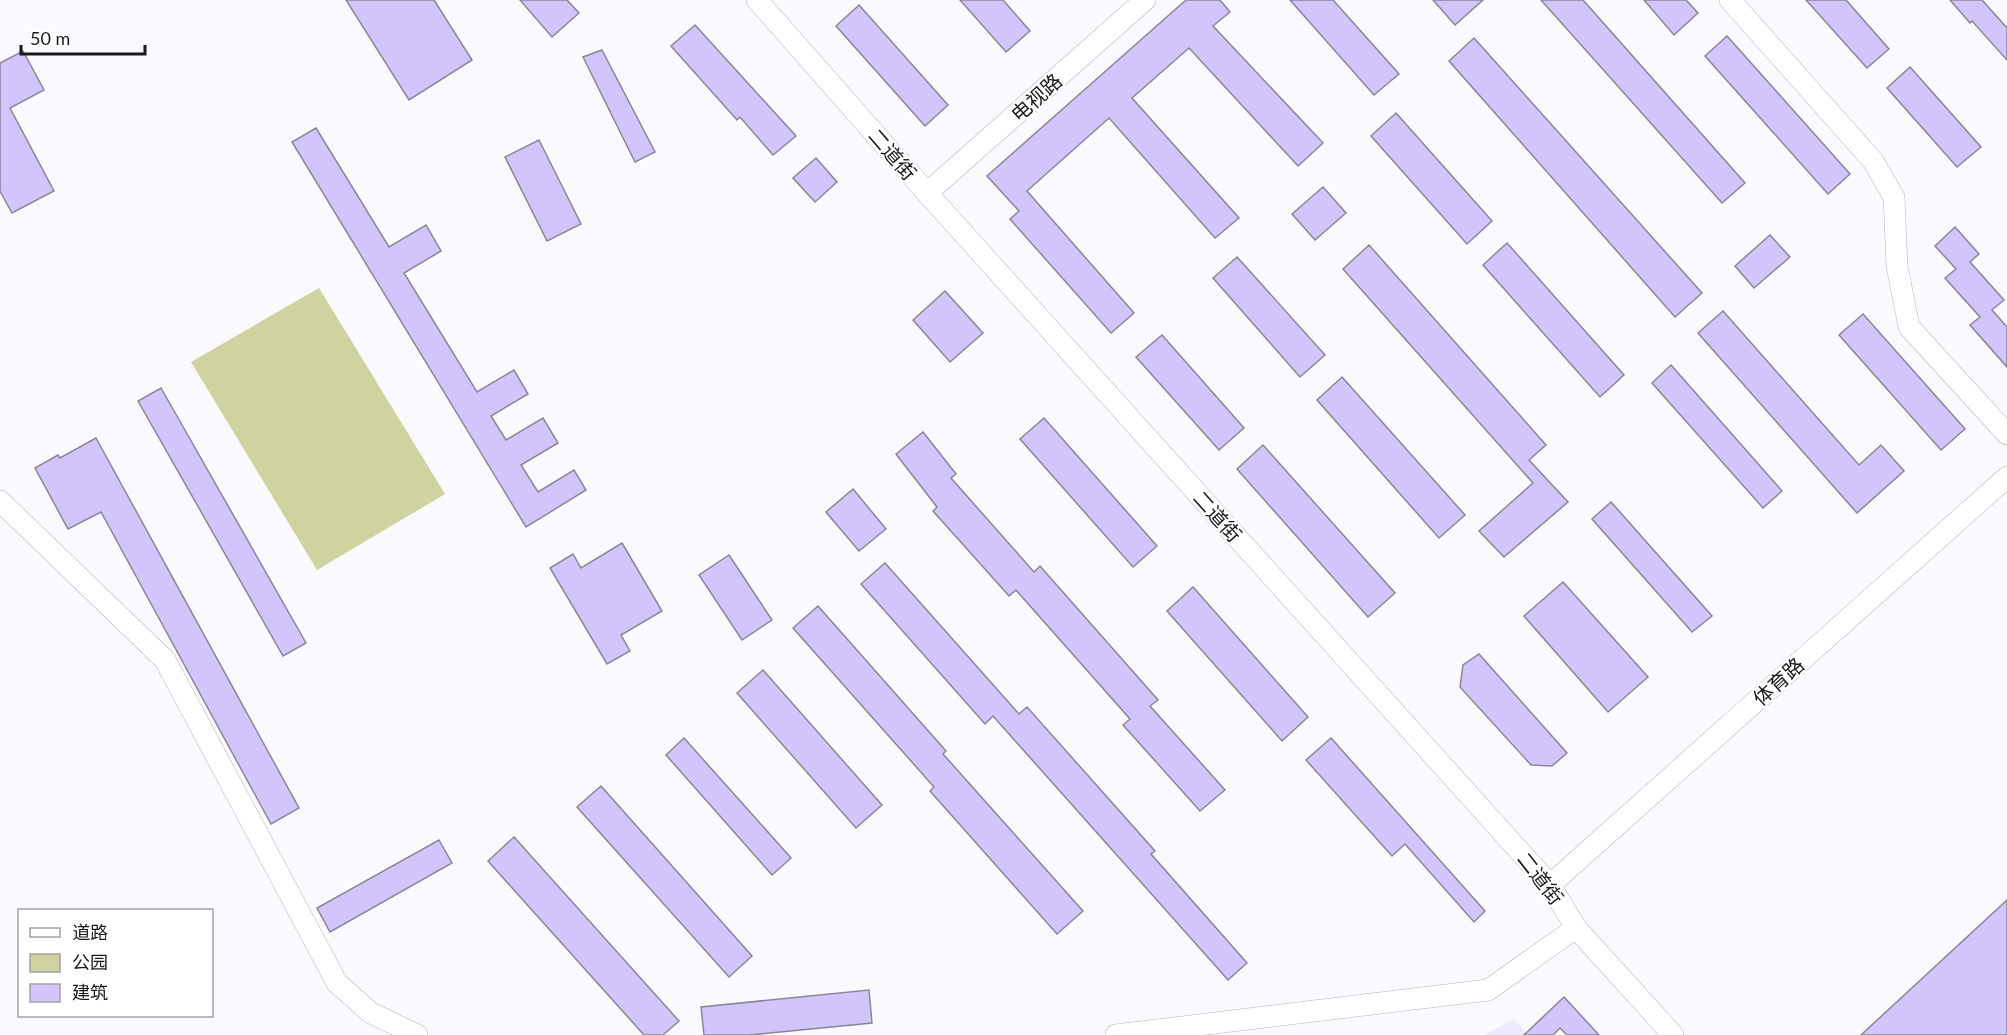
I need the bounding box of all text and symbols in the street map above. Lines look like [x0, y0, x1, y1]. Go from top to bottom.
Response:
scale bar [21, 18, 146, 56]
text: 50 m [30, 27, 70, 49]
street label: 电视路 [1006, 68, 1066, 126]
street label: 二道街 [864, 123, 922, 185]
street label: 二道街 [1189, 486, 1247, 546]
street label: 体育路 [1748, 652, 1808, 710]
street label: 二道街 [1513, 847, 1569, 909]
legend [18, 909, 213, 1017]
text: 道路 [72, 921, 108, 943]
text: 公园 [72, 951, 108, 973]
text: 建筑 [72, 981, 108, 1003]

